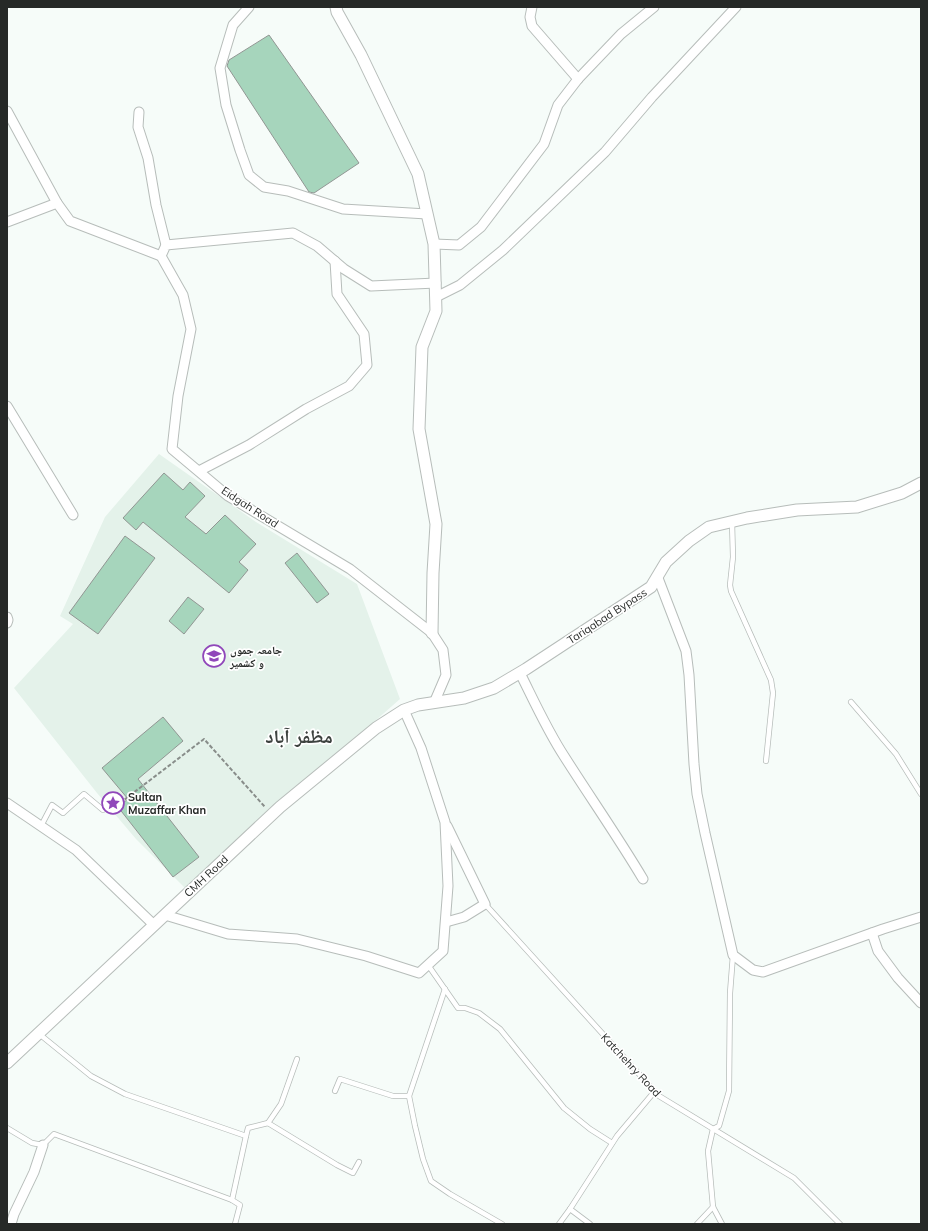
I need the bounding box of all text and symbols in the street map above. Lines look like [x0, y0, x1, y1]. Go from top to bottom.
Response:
street label: Eidgah Road [219, 483, 281, 531]
street label: Tariqabad Bypass [564, 585, 650, 647]
school or university icon: جامعہ جموں و کشمیر [201, 643, 227, 669]
place label: جامعہ جموں و کشمیر [229, 643, 282, 670]
district label: مظفر آباد [265, 724, 333, 748]
place icon: Sultan Muzaffar Khan [100, 790, 126, 816]
place label: Sultan Muzaffar Khan [128, 790, 206, 817]
street label: CMH Road [181, 852, 231, 900]
street label: Katchehry Road [598, 1030, 664, 1100]

